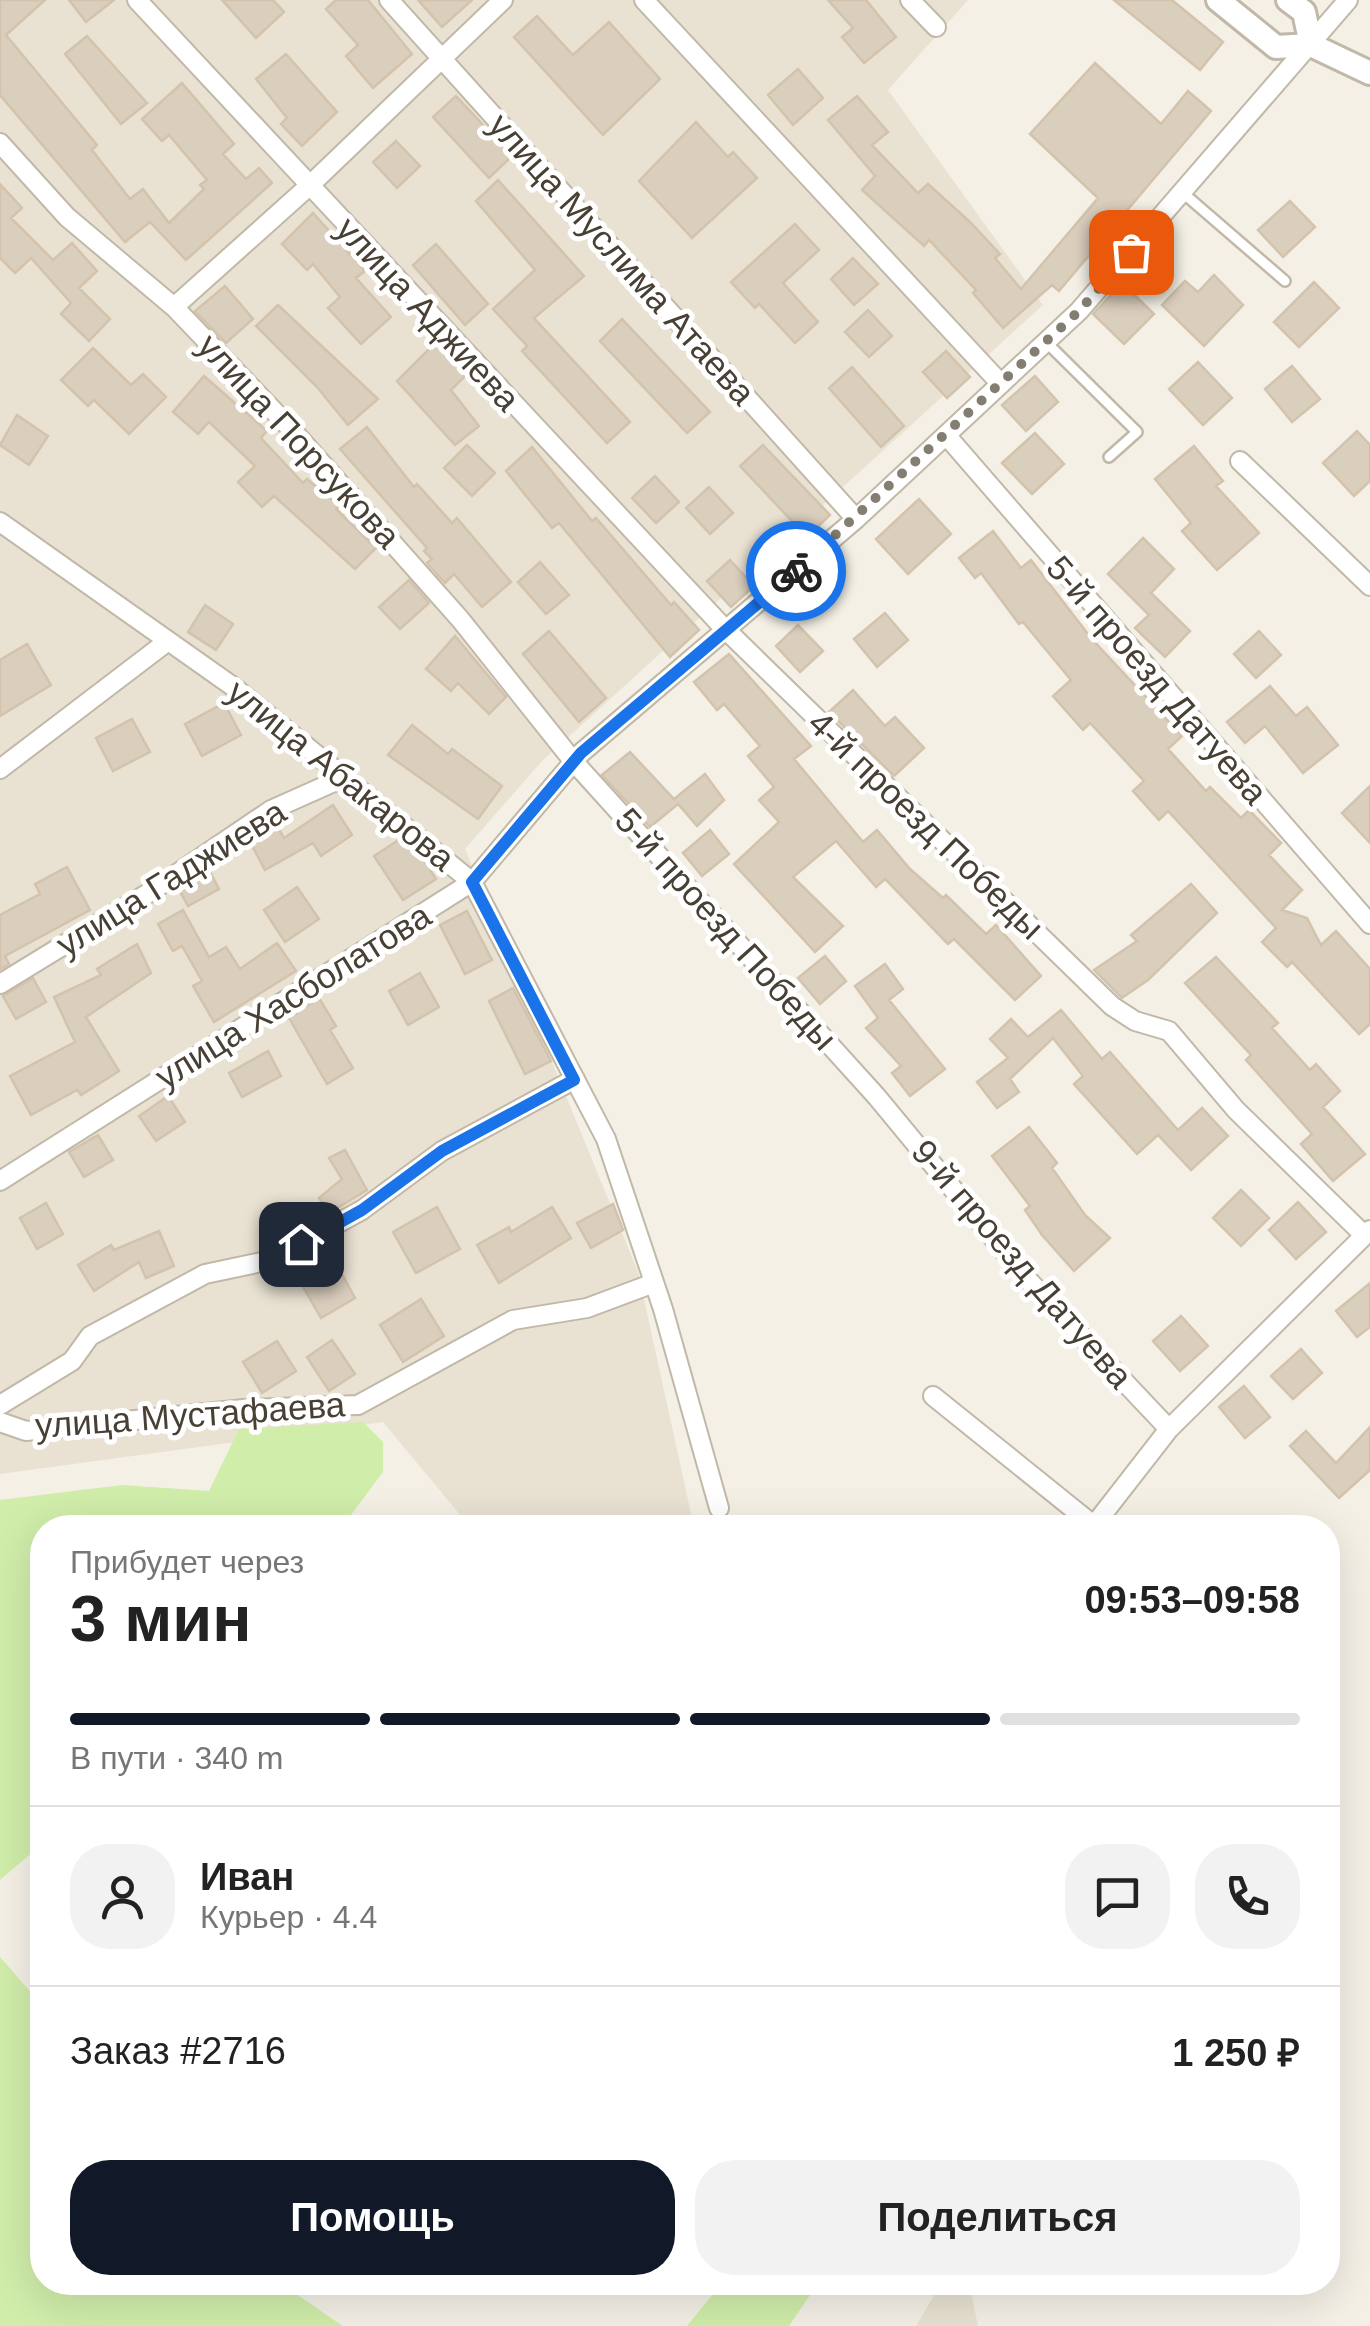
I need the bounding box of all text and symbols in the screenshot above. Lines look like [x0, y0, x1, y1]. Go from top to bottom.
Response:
street label: улица Муслима Атаева [481, 105, 764, 413]
street label: улица Аджиева [329, 209, 528, 419]
pin [1089, 210, 1174, 295]
icon: bag [1104, 225, 1159, 280]
street label: улица Порсукова [190, 326, 409, 556]
courier [746, 521, 846, 621]
icon: bike [769, 544, 824, 599]
street label: 5-й проезд Датуева [1039, 548, 1276, 812]
street label: улица Абакарова [220, 671, 463, 878]
street label: 4-й проезд Победы [801, 703, 1052, 947]
street label: улица Гаджиева [49, 791, 293, 964]
street label: 5-й проезд Победы [608, 800, 845, 1057]
street label: улица Хасболатова [148, 895, 438, 1096]
street label: 9-й проезд Датуева [904, 1132, 1141, 1396]
pin [259, 1202, 344, 1287]
icon: home [274, 1217, 329, 1272]
street label: улица Мустафаева [34, 1384, 347, 1445]
text: Прибудет через [70, 1544, 304, 1580]
text: 09:53–09:58 [1084, 1579, 1300, 1621]
text: 3 мин [70, 1582, 252, 1655]
text: В пути · 340 m [70, 1740, 283, 1776]
button: person [70, 1844, 175, 1949]
button: chat [1065, 1844, 1170, 1949]
button: phone [1195, 1844, 1300, 1949]
text: Иван [200, 1856, 294, 1898]
text: Курьер · 4.4 [200, 1899, 377, 1935]
text: Заказ #2716 [70, 2030, 286, 2072]
text: 1 250 ₽ [1172, 2032, 1300, 2074]
button: Помощь [70, 2160, 675, 2275]
button: Поделиться [695, 2160, 1300, 2275]

